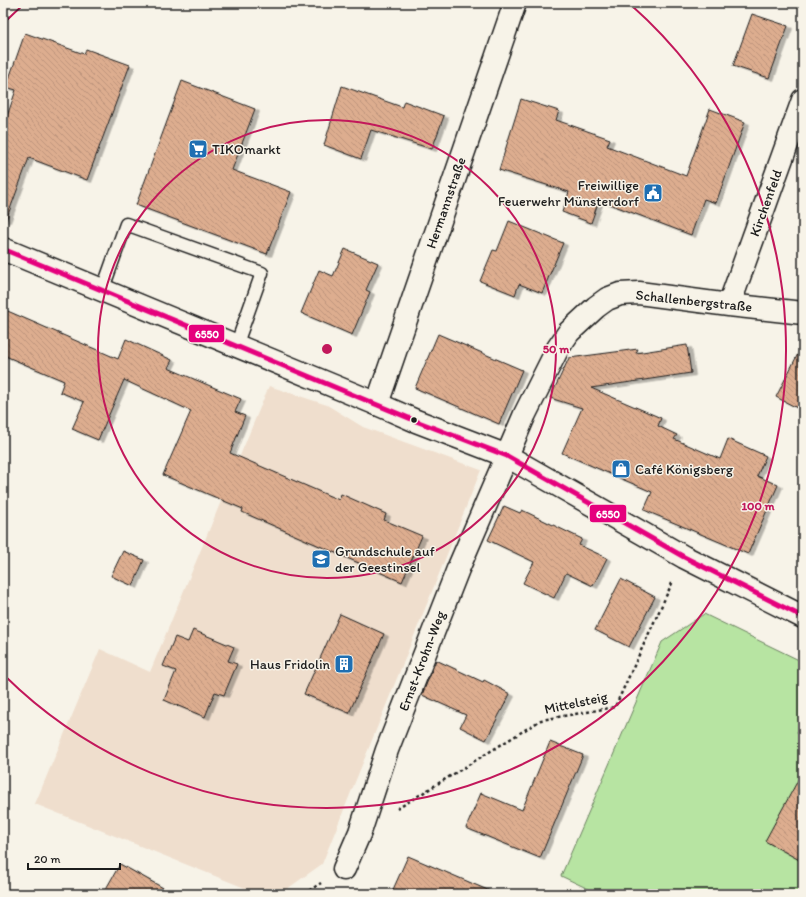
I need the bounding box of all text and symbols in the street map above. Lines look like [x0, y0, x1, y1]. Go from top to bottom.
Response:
supermarket icon: TIKOmarkt [187, 138, 209, 160]
place label: TIKOmarkt [212, 141, 281, 158]
street label: Hermannstraße [422, 155, 470, 251]
street label: Kirchenfeld [746, 167, 786, 239]
place label: Freiwillige Feuerwehr Münsterdorf [498, 177, 640, 210]
public building icon: Freiwillige Feuerwehr Münsterdorf [642, 182, 664, 204]
street label: Schallenbergstraße [635, 286, 753, 316]
line badge: 6550 [188, 324, 225, 343]
text: 6550 [195, 328, 219, 341]
centre of rings [320, 342, 334, 356]
text: 50 m [543, 342, 570, 356]
unlabelled marker [409, 415, 419, 425]
shop icon: Café Königsberg [610, 458, 632, 480]
place label: Café Königsberg [635, 461, 734, 478]
text: 100 m [741, 499, 775, 513]
line badge: 6550 [589, 504, 627, 523]
text: 6550 [596, 508, 620, 521]
place label: Grundschule auf der Geestinsel [335, 543, 436, 576]
school or university icon: Grundschule auf der Geestinsel [310, 548, 332, 570]
street label: Ernst-Krohn-Weg [395, 608, 449, 714]
building icon: Haus Fridolin [333, 653, 355, 675]
place label: Haus Fridolin [250, 656, 331, 673]
street label: Mittelsteig [543, 688, 610, 718]
scale bar [28, 845, 120, 871]
text: 20 m [34, 852, 61, 866]

